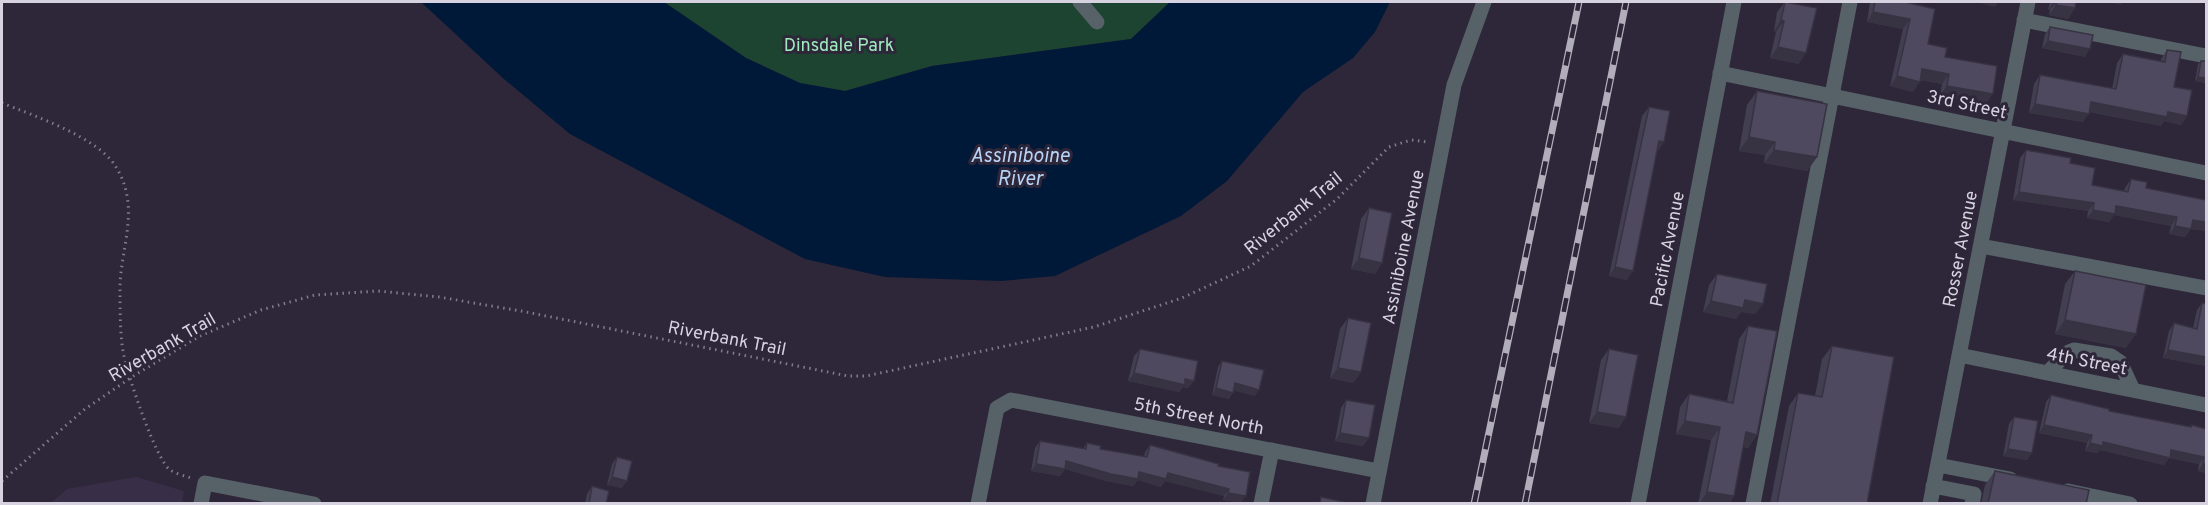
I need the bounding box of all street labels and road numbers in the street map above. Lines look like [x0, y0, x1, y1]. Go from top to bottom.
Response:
street label: 3rd Street [1925, 86, 2009, 125]
street label: Riverbank Trail [1240, 167, 1348, 261]
street label: Assiniboine Avenue [1378, 168, 1431, 327]
street label: Pacific Avenue [1646, 189, 1691, 309]
street label: Rosser Avenue [1939, 189, 1984, 310]
street label: Riverbank Trail [105, 308, 220, 388]
street label: Riverbank Trail [666, 317, 788, 362]
street label: 4th Street [2044, 343, 2129, 382]
street label: 5th Street North [1132, 394, 1266, 441]

